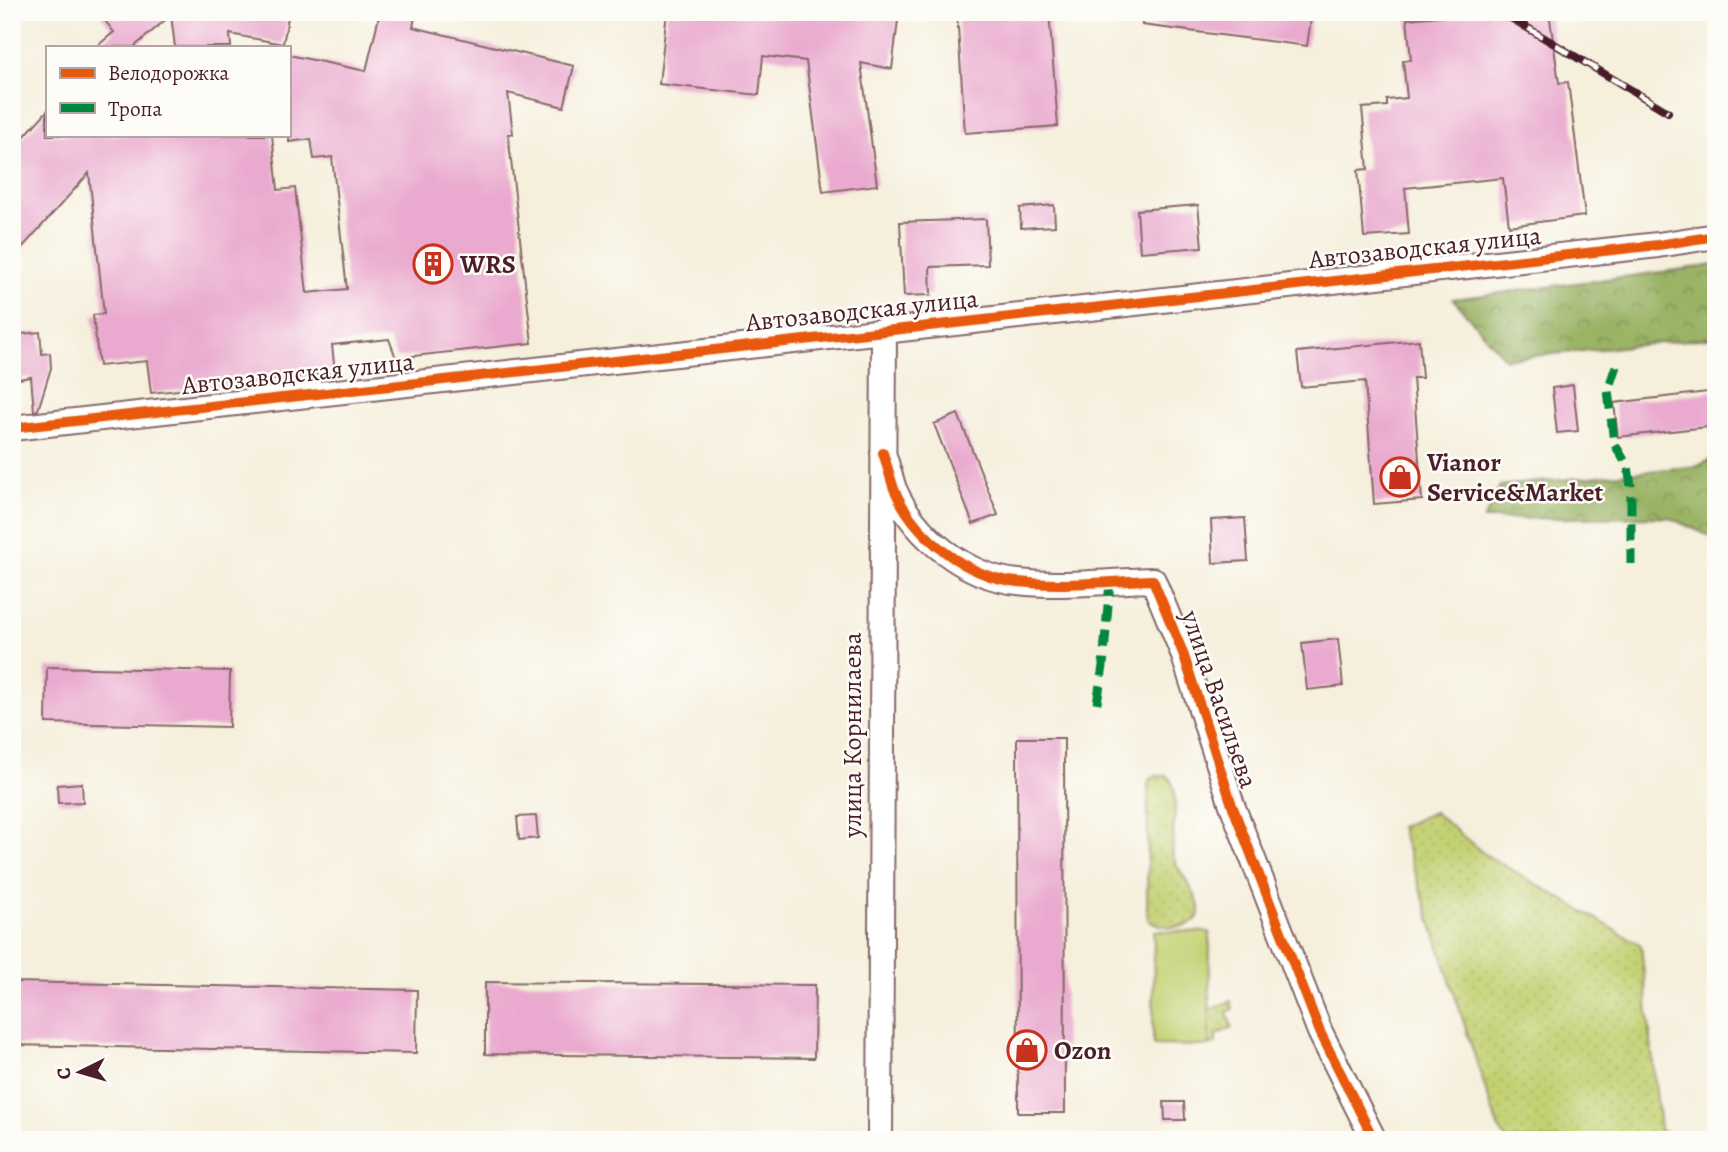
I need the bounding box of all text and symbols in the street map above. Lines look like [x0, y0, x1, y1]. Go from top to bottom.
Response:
legend [46, 46, 290, 136]
text: Велодорожка [108, 59, 229, 87]
text: Тропа [108, 95, 162, 123]
street label: Автозаводская улица [1306, 218, 1543, 277]
building icon: WRS [412, 243, 454, 285]
place label: WRS [459, 247, 516, 282]
street label: Автозаводская улица [743, 281, 980, 340]
street label: Автозаводская улица [179, 344, 416, 403]
place label: Vianor Service&Market [1426, 445, 1603, 510]
shop icon: Vianor Service&Market [1379, 456, 1421, 498]
street label: улица Васильева [1172, 605, 1266, 793]
street label: улица Корнилаева [835, 632, 870, 839]
shop icon: Ozon [1006, 1029, 1048, 1071]
place label: Ozon [1054, 1033, 1112, 1068]
north arrow [46, 1036, 116, 1106]
text: С [51, 1066, 78, 1080]

